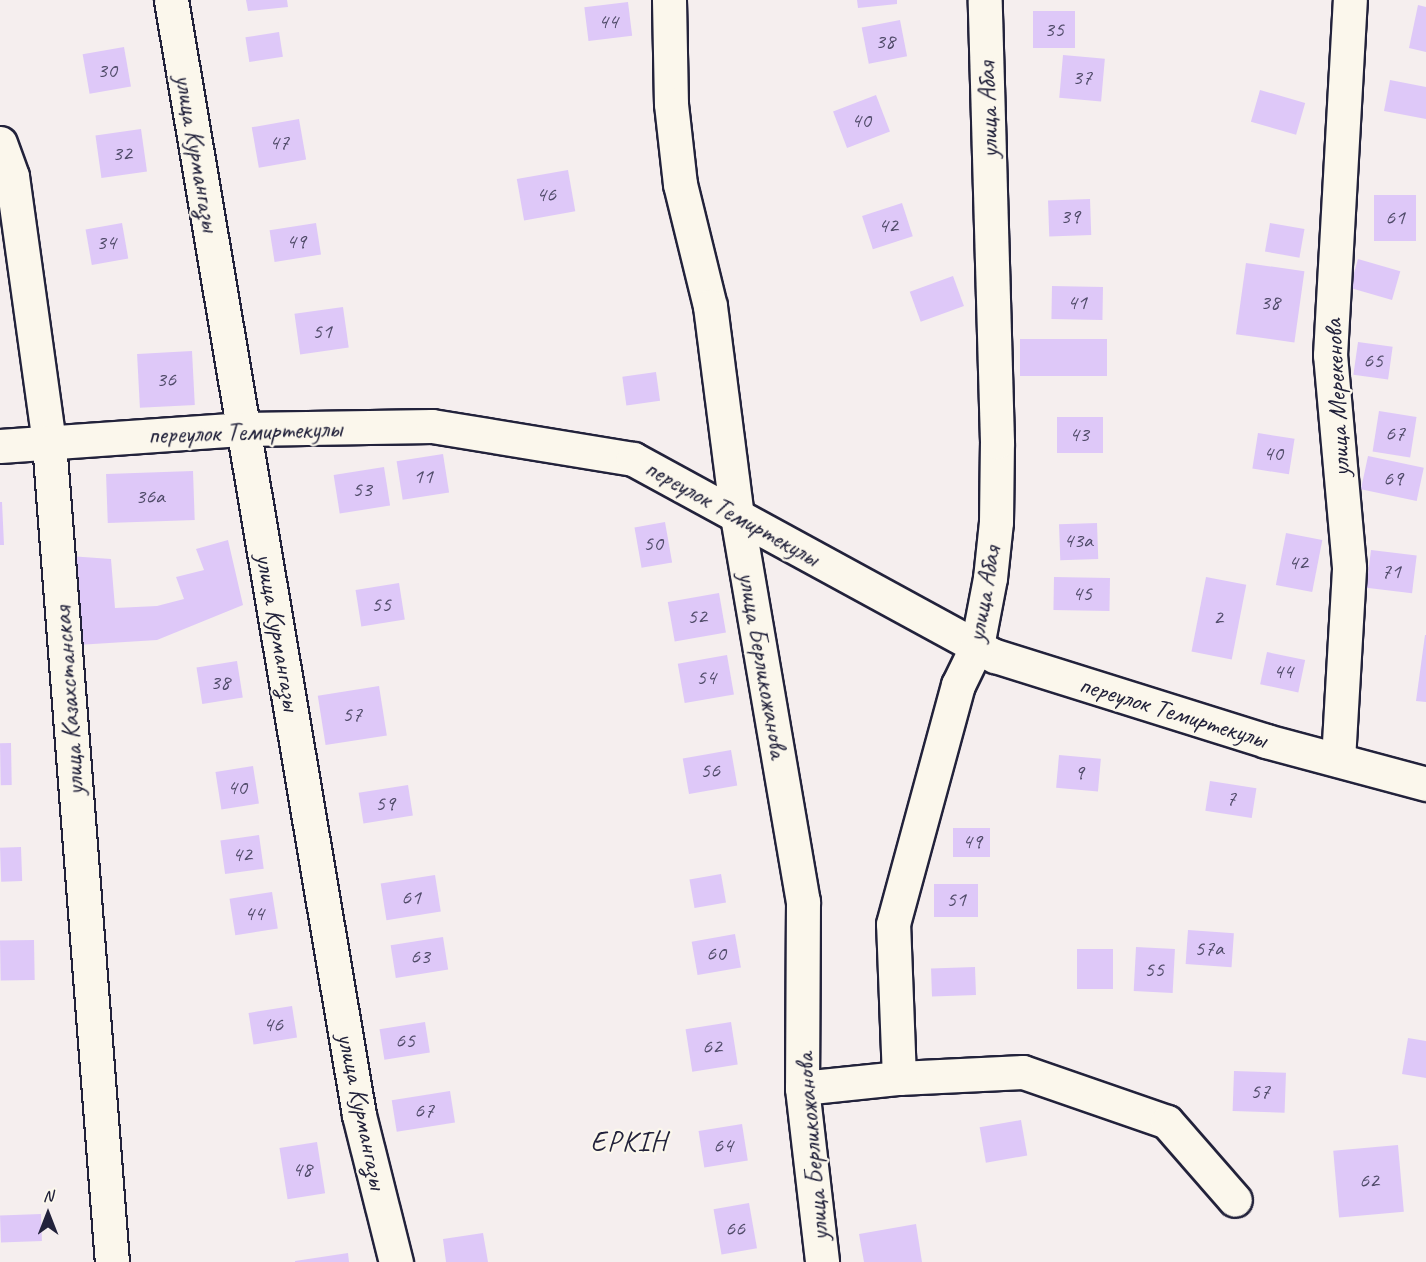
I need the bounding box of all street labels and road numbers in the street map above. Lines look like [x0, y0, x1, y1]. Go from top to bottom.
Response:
street label: улица Абая [971, 61, 1005, 159]
street label: улица Курмангазы [168, 70, 226, 236]
street label: улица Мерекенова [1317, 318, 1357, 478]
street label: переулок Темиртекулы [148, 413, 342, 451]
street label: переулок Темиртекулы [640, 452, 824, 574]
street label: улица Абая [960, 544, 1008, 644]
street label: улица Курмангазы [249, 549, 307, 715]
street label: улица Берликожанова [731, 570, 795, 760]
street label: улица Казахстанская [47, 606, 91, 796]
street label: переулок Темиртекулы [1076, 669, 1270, 755]
street label: улица Курмангазы [330, 1028, 394, 1194]
street label: улица Берликожанова [788, 1052, 836, 1242]

